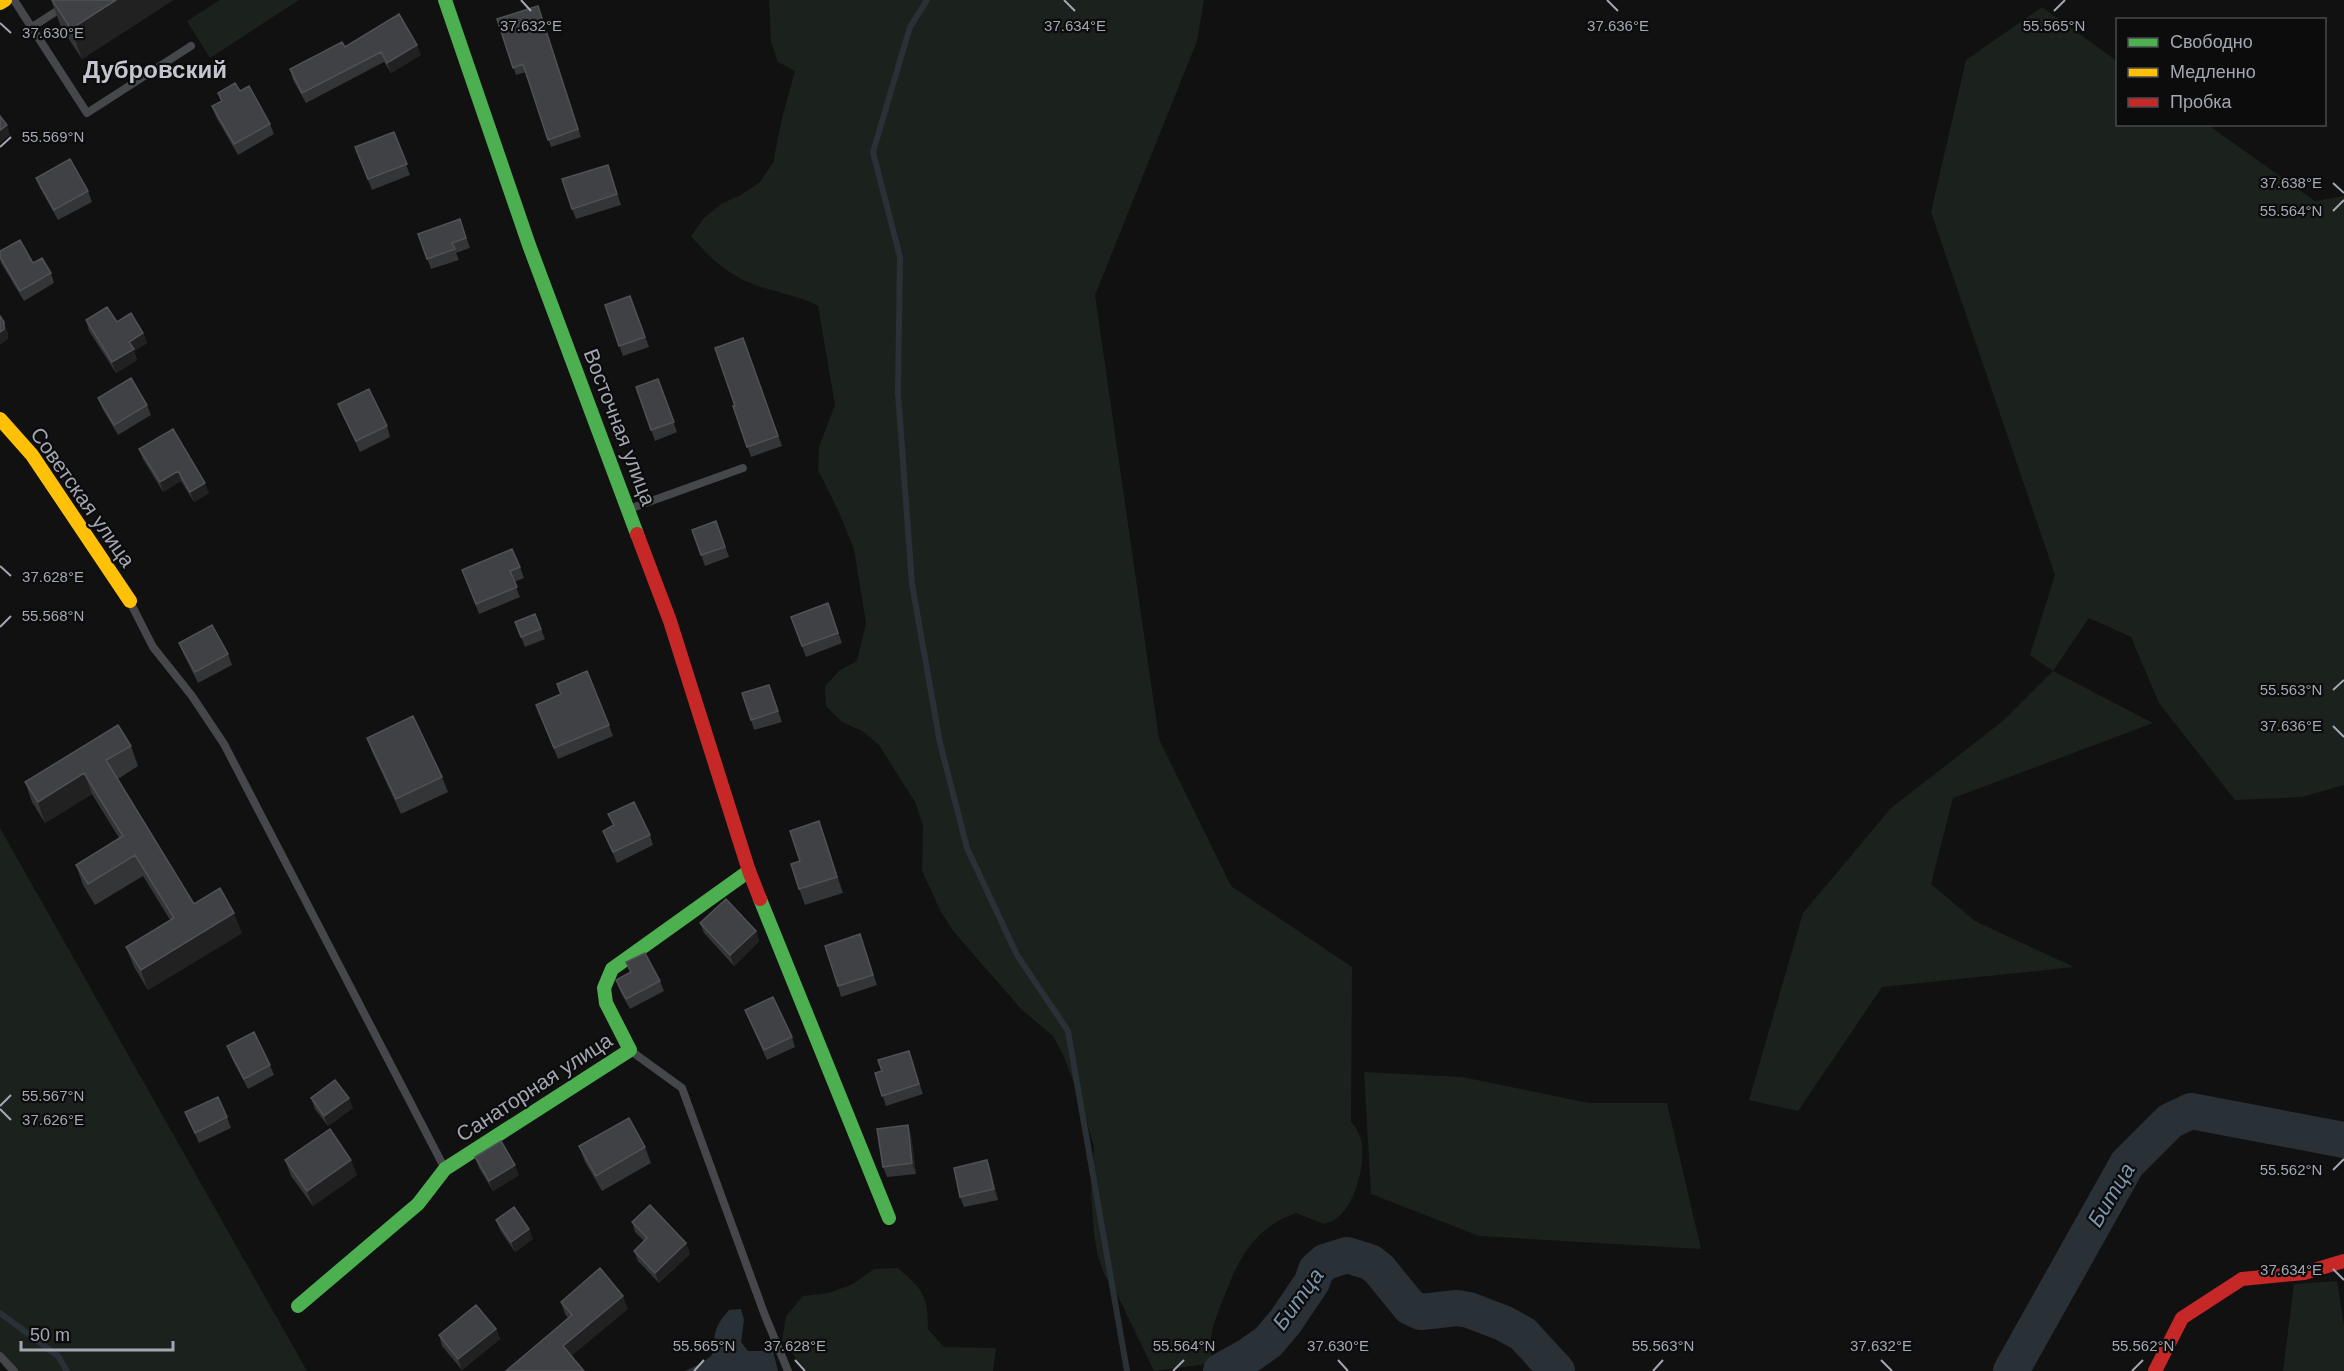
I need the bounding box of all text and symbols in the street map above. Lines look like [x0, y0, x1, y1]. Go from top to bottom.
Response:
text: 37.632°E [500, 17, 562, 34]
text: 37.634°E [1044, 17, 1106, 34]
text: 37.636°E [1587, 17, 1649, 34]
text: 55.565°N [2023, 17, 2085, 34]
legend [2116, 18, 2326, 126]
text: 37.630°E [22, 24, 84, 41]
text: Свободно [2170, 32, 2253, 52]
district label: Дубровский [83, 56, 227, 83]
text: Медленно [2170, 62, 2256, 82]
text: Пробка [2170, 92, 2233, 112]
text: 55.569°N [22, 128, 84, 145]
text: 37.638°E [2260, 174, 2322, 191]
text: 55.564°N [2260, 202, 2322, 219]
street label: Восточная улица [580, 345, 661, 509]
street label: Советская улица [26, 423, 140, 571]
text: 37.628°E [22, 568, 84, 585]
text: 55.568°N [22, 607, 84, 624]
text: 55.563°N [2260, 681, 2322, 698]
text: 37.636°E [2260, 717, 2322, 734]
street label: Санаторная улица [452, 1028, 616, 1146]
text: 55.567°N [22, 1087, 84, 1104]
text: 37.626°E [22, 1111, 84, 1128]
water label: Битца [2082, 1159, 2140, 1231]
text: 55.562°N [2260, 1161, 2322, 1178]
text: 37.634°E [2260, 1261, 2322, 1278]
water label: Битца [1267, 1263, 1329, 1335]
scale bar [21, 1314, 172, 1352]
text: 50 m [30, 1325, 70, 1345]
text: 55.565°N [673, 1337, 735, 1354]
text: 37.628°E [764, 1337, 826, 1354]
text: 55.564°N [1153, 1337, 1215, 1354]
text: 37.630°E [1307, 1337, 1369, 1354]
text: 55.563°N [1632, 1337, 1694, 1354]
text: 37.632°E [1850, 1337, 1912, 1354]
text: 55.562°N [2112, 1337, 2174, 1354]

